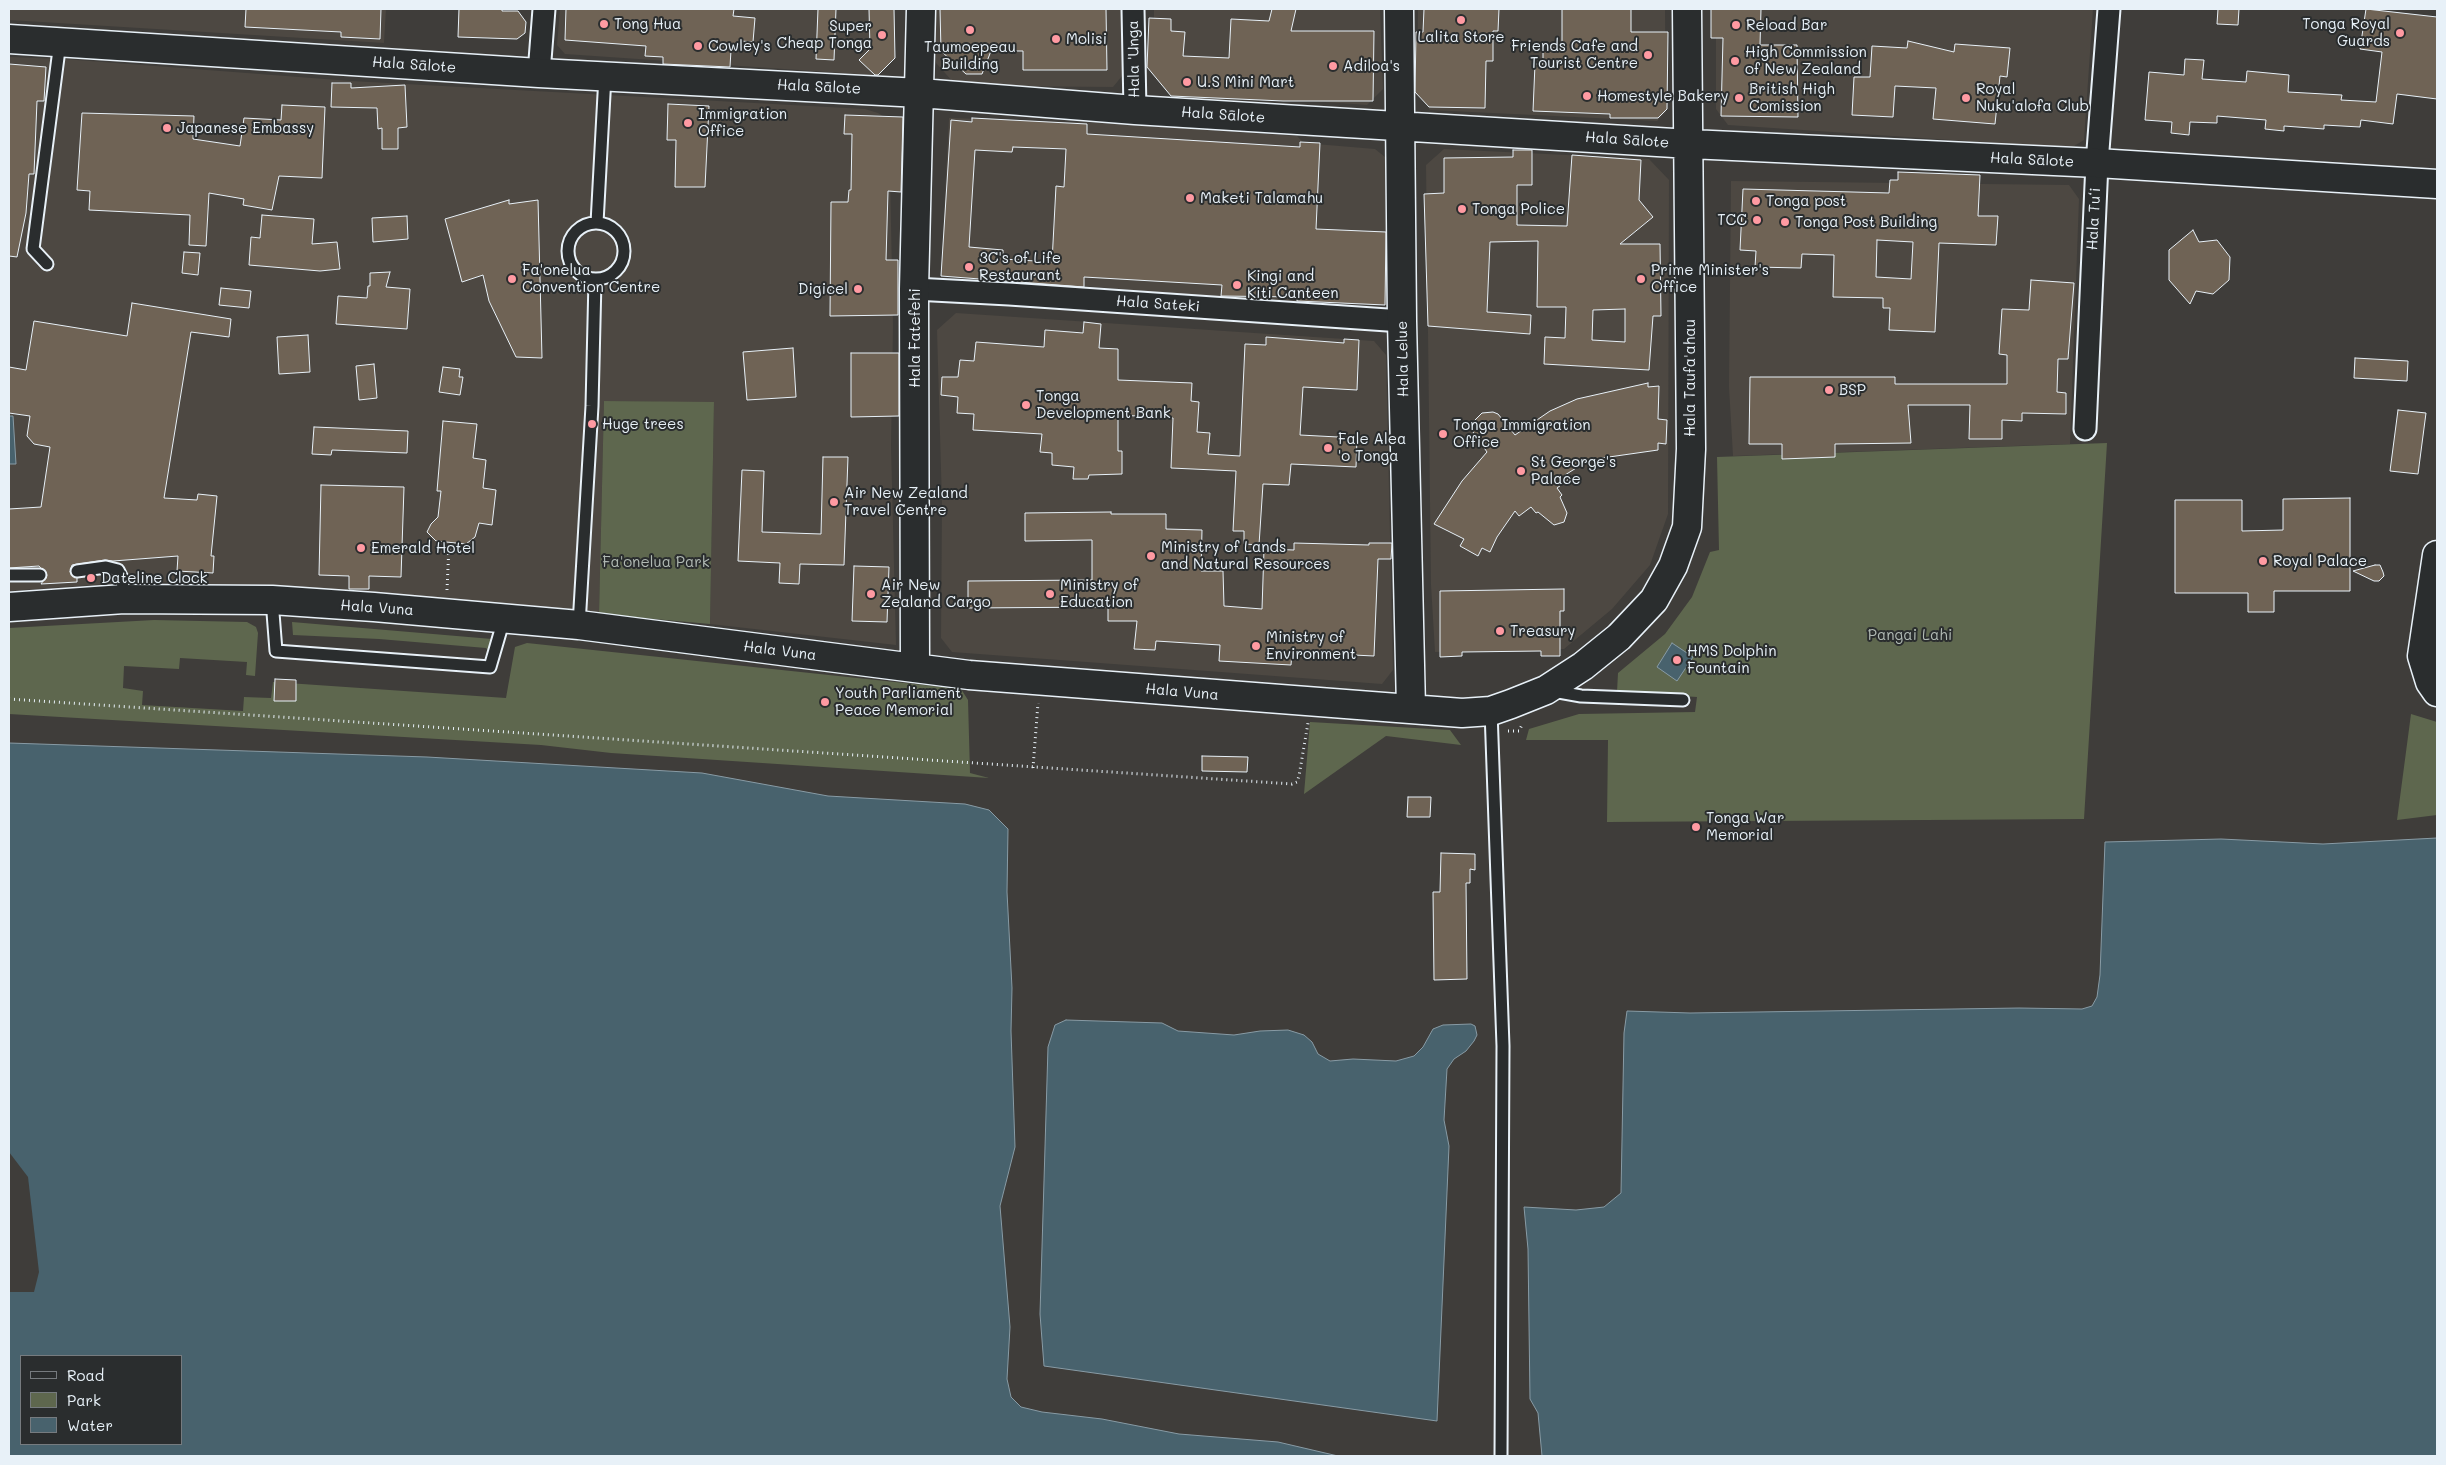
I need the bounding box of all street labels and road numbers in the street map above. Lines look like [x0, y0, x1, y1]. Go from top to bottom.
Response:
street label: Hala 'Unga [1124, 20, 1144, 98]
street label: Hala Sālote [371, 53, 457, 77]
street label: Hala Sālote [776, 76, 862, 98]
street label: Hala Sālote [1180, 103, 1266, 127]
street label: Hala Sālote [1584, 128, 1670, 152]
street label: Hala Sālote [1989, 149, 2075, 171]
street label: Hala Tuʻi [2083, 187, 2105, 251]
street label: Hala Fatefehi [906, 288, 924, 388]
street label: Hala Sateki [1115, 292, 1201, 316]
street label: Hala Taufa'ahau [1681, 319, 1699, 437]
street label: Hala Lelue [1393, 321, 1413, 397]
street label: Hala Vuna [340, 596, 414, 620]
street label: Hala Vuna [742, 638, 818, 664]
street label: Hala Vuna [1145, 680, 1219, 704]

